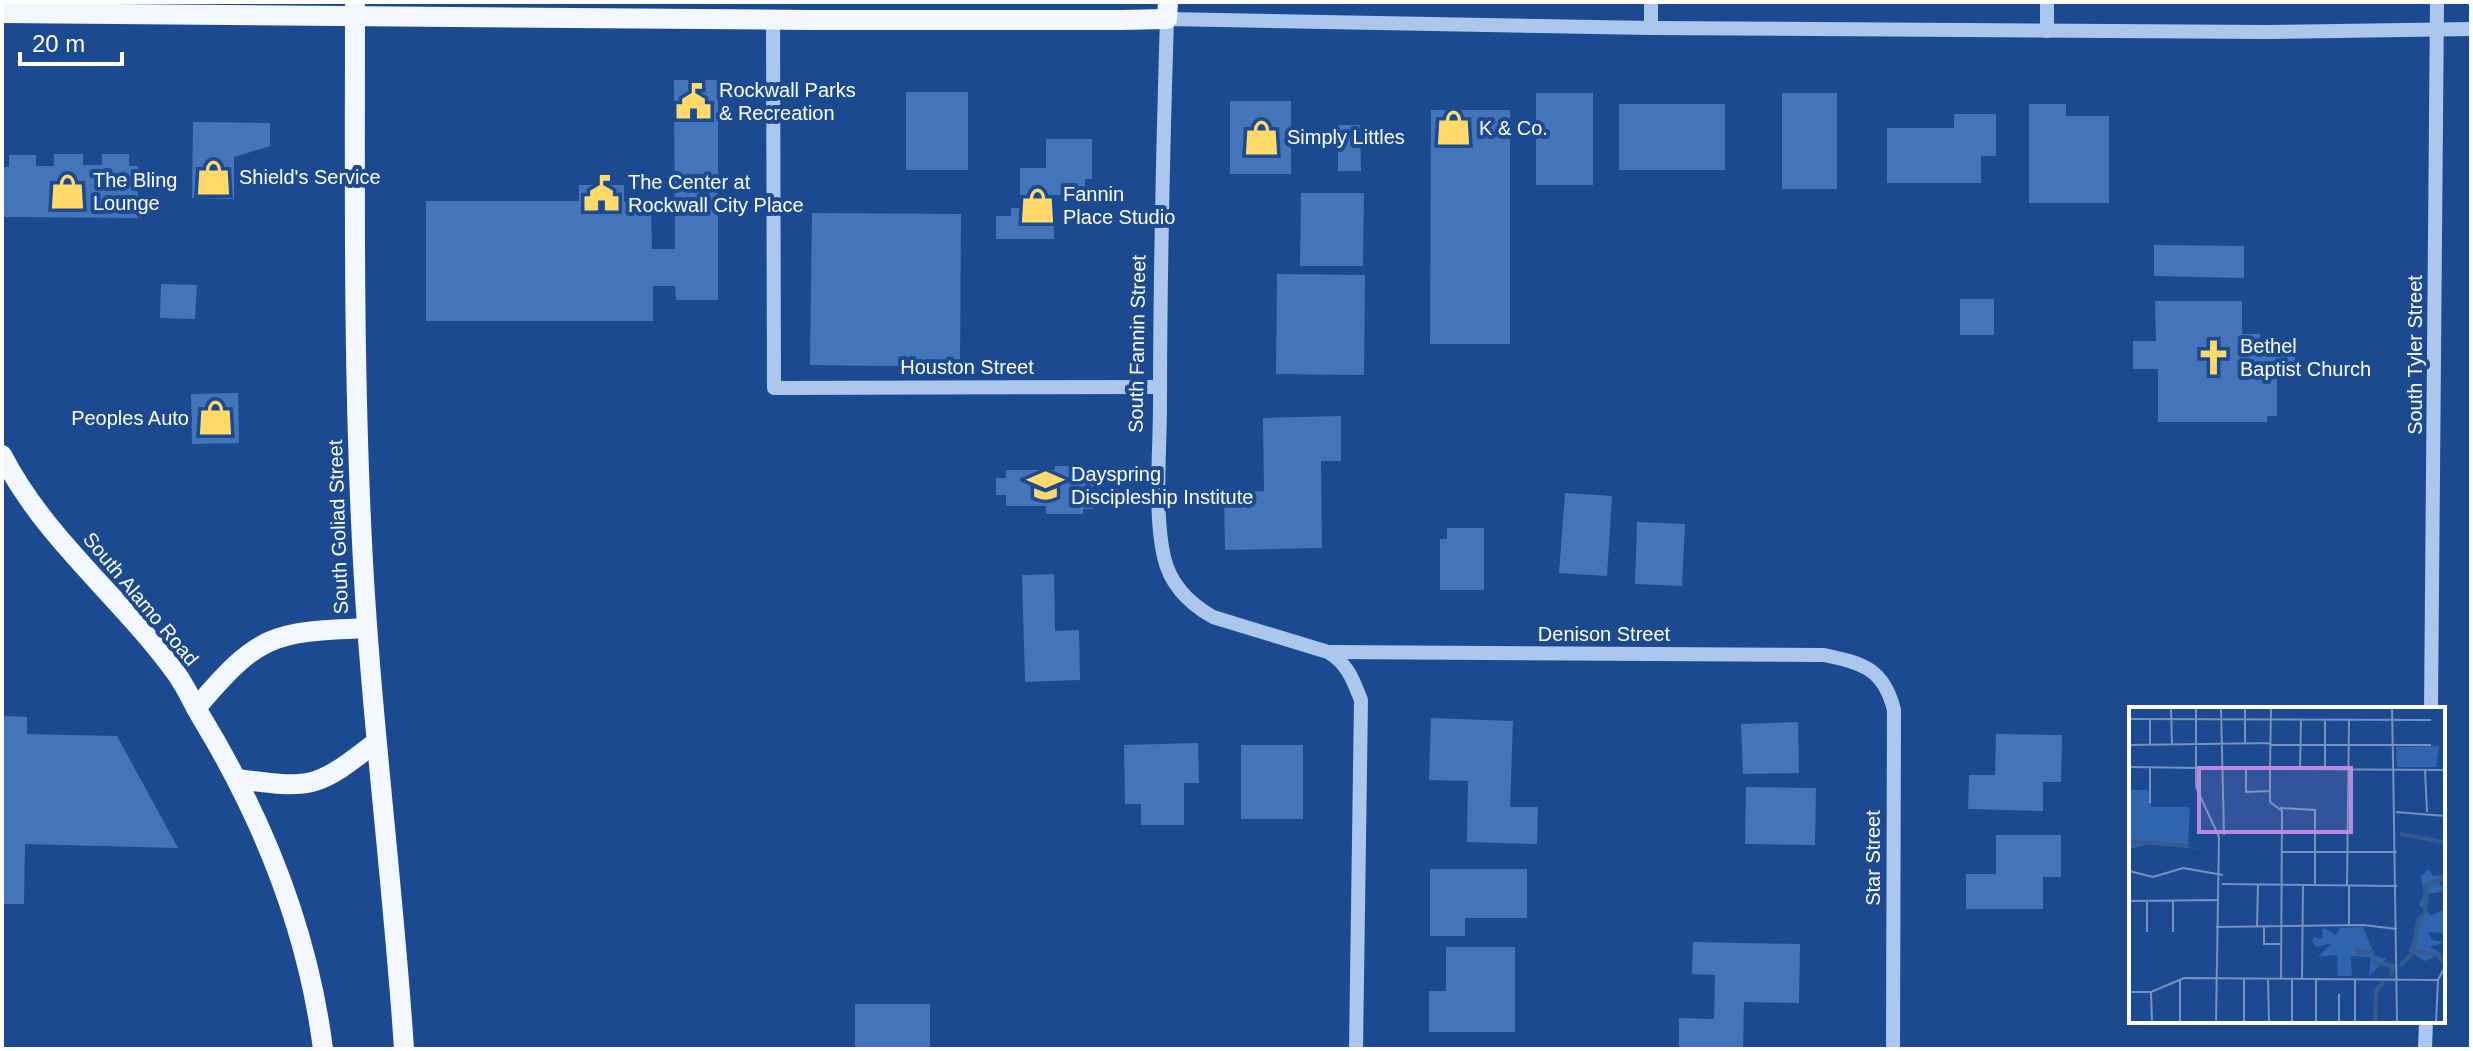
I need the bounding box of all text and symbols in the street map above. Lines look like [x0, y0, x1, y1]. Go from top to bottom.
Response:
scale bar [20, 16, 122, 66]
text: 20 m [32, 30, 85, 57]
place label: Rockwall Parks & Recreation [719, 79, 856, 124]
public building icon: Rockwall Parks & Recreation [674, 82, 712, 120]
shop icon: K & Co. [1434, 109, 1472, 147]
place label: K & Co. [1479, 117, 1548, 139]
shop icon: Simply Littles [1242, 118, 1280, 156]
place label: Simply Littles [1287, 126, 1405, 148]
shop icon: Shield's Service [194, 158, 232, 196]
place label: Shield's Service [239, 166, 381, 188]
place label: The Bling Lounge [93, 169, 178, 214]
place label: The Center at Rockwall City Place [628, 171, 804, 216]
shop icon: The Bling Lounge [48, 173, 86, 211]
public building icon: The Center at Rockwall City Place [583, 174, 621, 212]
place label: Fannin Place Studio [1063, 183, 1175, 228]
shop icon: Fannin Place Studio [1018, 187, 1056, 225]
street label: South Fannin Street [1124, 254, 1150, 433]
street label: South Tyler Street [2404, 275, 2426, 435]
place label: Bethel Baptist Church [2240, 335, 2371, 380]
church icon: Bethel Baptist Church [2195, 338, 2233, 376]
street label: Houston Street [900, 356, 1034, 378]
shop icon: Peoples Auto [196, 399, 234, 437]
place label: Peoples Auto [71, 407, 189, 429]
street label: South Goliad Street [324, 439, 352, 615]
place label: Dayspring Discipleship Institute [1071, 463, 1253, 508]
school or university icon: Dayspring Discipleship Institute [1026, 467, 1064, 505]
street label: South Alamo Road [79, 528, 203, 670]
street label: Denison Street [1538, 623, 1671, 645]
inset map [2129, 707, 2445, 1023]
street label: Star Street [1862, 810, 1884, 906]

